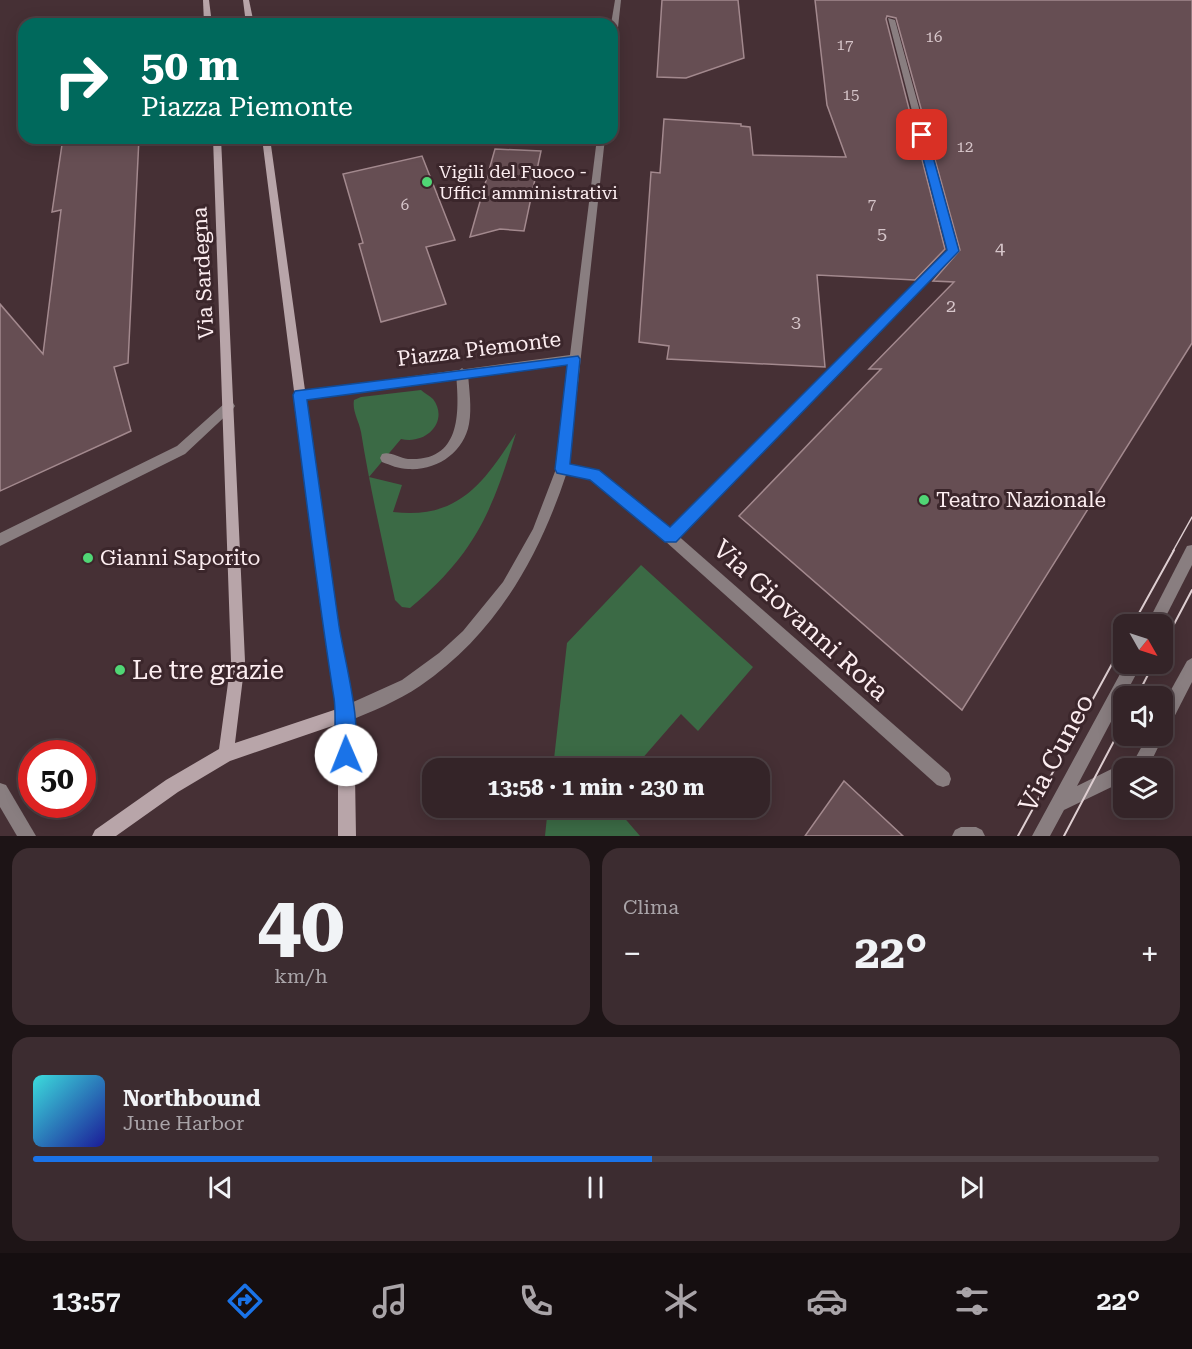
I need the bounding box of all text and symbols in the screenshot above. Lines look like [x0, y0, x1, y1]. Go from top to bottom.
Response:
house number: 16 [926, 28, 942, 46]
house number: 17 [837, 36, 853, 54]
text: 50 m [141, 41, 239, 90]
icon: right [42, 42, 120, 120]
house number: 15 [843, 86, 859, 104]
text: Piazza Piemonte [141, 91, 353, 123]
pin [896, 109, 947, 160]
icon: arrive [905, 118, 938, 151]
house number: 12 [957, 138, 973, 156]
place label: Vigili del Fuoco - Uffici amministrativi [439, 161, 618, 203]
marker: Vigili del Fuoco - Uffici amministrativi [420, 175, 434, 189]
house number: 7 [868, 195, 876, 213]
house number: 6 [401, 196, 409, 214]
street label: Via Sardegna [188, 205, 218, 340]
house number: 5 [877, 223, 887, 244]
house number: 4 [995, 237, 1005, 258]
house number: 2 [946, 295, 956, 316]
house number: 3 [791, 311, 801, 332]
street label: Piazza Piemonte [396, 327, 562, 371]
place label: Teatro Nazionale [936, 488, 1106, 512]
marker: Teatro Nazionale [917, 493, 931, 507]
street label: Via Giovanni Rota [707, 533, 895, 707]
place label: Gianni Saporito [100, 546, 260, 570]
marker: Gianni Saporito [81, 551, 95, 565]
north arrow [1113, 614, 1173, 674]
map controls [1113, 614, 1173, 818]
place label: Le tre grazie [132, 655, 284, 685]
marker: Le tre grazie [113, 663, 127, 677]
button: sound [1113, 686, 1173, 746]
street label: Via Cuneo [1012, 689, 1100, 817]
position arrow [314, 723, 378, 787]
speed limit sign: 50 [18, 740, 96, 818]
button: layers [1113, 758, 1173, 818]
text: 13:58 · 1 min · 230 m [487, 775, 705, 800]
text: 40 [257, 879, 345, 970]
text: Clima [623, 895, 679, 919]
text: 22° [855, 926, 927, 979]
text: − [623, 934, 641, 973]
text: + [1141, 934, 1159, 973]
text: km/h [274, 964, 328, 988]
text: Northbound [123, 1086, 261, 1111]
text: June Harbor [123, 1111, 244, 1135]
icon: previous [204, 1171, 237, 1204]
icon: pause [579, 1171, 612, 1204]
icon: next [955, 1171, 988, 1204]
icon: directions [224, 1280, 266, 1322]
icon: music [369, 1280, 411, 1322]
icon: phone [515, 1280, 557, 1322]
icon: climate [660, 1280, 702, 1322]
icon: car [806, 1280, 848, 1322]
icon: filters [951, 1280, 993, 1322]
text: 13:57 [52, 1285, 121, 1317]
text: 22° [1097, 1285, 1140, 1317]

